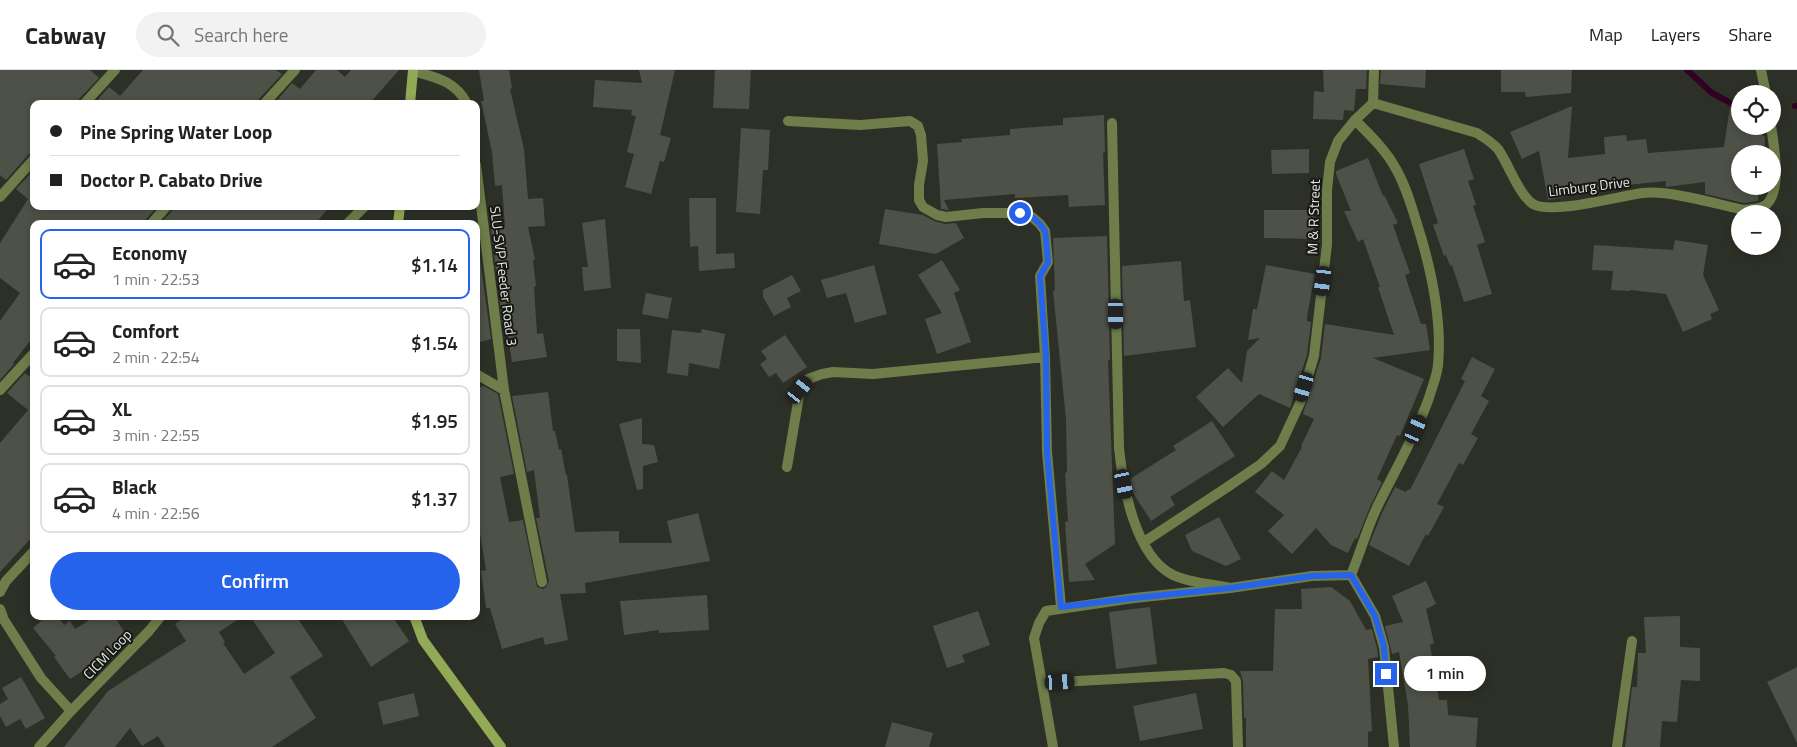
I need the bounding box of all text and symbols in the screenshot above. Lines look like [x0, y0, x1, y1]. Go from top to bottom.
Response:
search box [136, 12, 486, 57]
text: Cabway [25, 17, 106, 53]
text: Search here [194, 20, 288, 49]
icon: search [154, 21, 182, 49]
text: Map [1589, 21, 1623, 48]
text: Layers [1651, 21, 1700, 48]
text: Share [1728, 21, 1772, 48]
map controls [1731, 85, 1781, 255]
button: locate [1731, 85, 1781, 135]
text: Pine Spring Water Loop [80, 117, 272, 146]
button: + [1731, 145, 1781, 195]
text: Doctor P. Cabato Drive [80, 165, 262, 194]
street label: Limburg Drive [1547, 171, 1631, 201]
street label: M & R Street [1301, 179, 1325, 255]
route start [1009, 202, 1031, 224]
street label: SLU-SVP Feeder Road 3 [485, 205, 523, 347]
button: − [1731, 205, 1781, 255]
text: Economy [112, 238, 187, 267]
icon: car [52, 242, 97, 287]
text: $1.14 [411, 250, 458, 279]
car [1313, 265, 1332, 297]
text: 1 min · 22:53 [112, 267, 200, 291]
car [1108, 299, 1123, 329]
text: Comfort [112, 316, 179, 345]
icon: car [52, 320, 97, 365]
text: $1.54 [411, 328, 458, 357]
text: 2 min · 22:54 [112, 345, 200, 369]
car [1292, 370, 1315, 404]
car [784, 374, 815, 406]
text: XL [112, 394, 132, 423]
icon: car [52, 398, 97, 443]
text: $1.95 [411, 406, 458, 435]
car [1403, 412, 1428, 446]
text: 3 min · 22:55 [112, 423, 200, 447]
car [1113, 468, 1134, 500]
text: Black [112, 472, 157, 501]
icon: car [52, 476, 97, 521]
text: $1.37 [411, 484, 458, 513]
text: 4 min · 22:56 [112, 501, 200, 525]
button: Confirm [50, 552, 460, 610]
street label: CICM Loop [78, 624, 136, 684]
callout: 1 min [1404, 656, 1486, 692]
text: 1 min [1426, 661, 1464, 685]
route end [1375, 663, 1397, 685]
car [1044, 674, 1075, 690]

